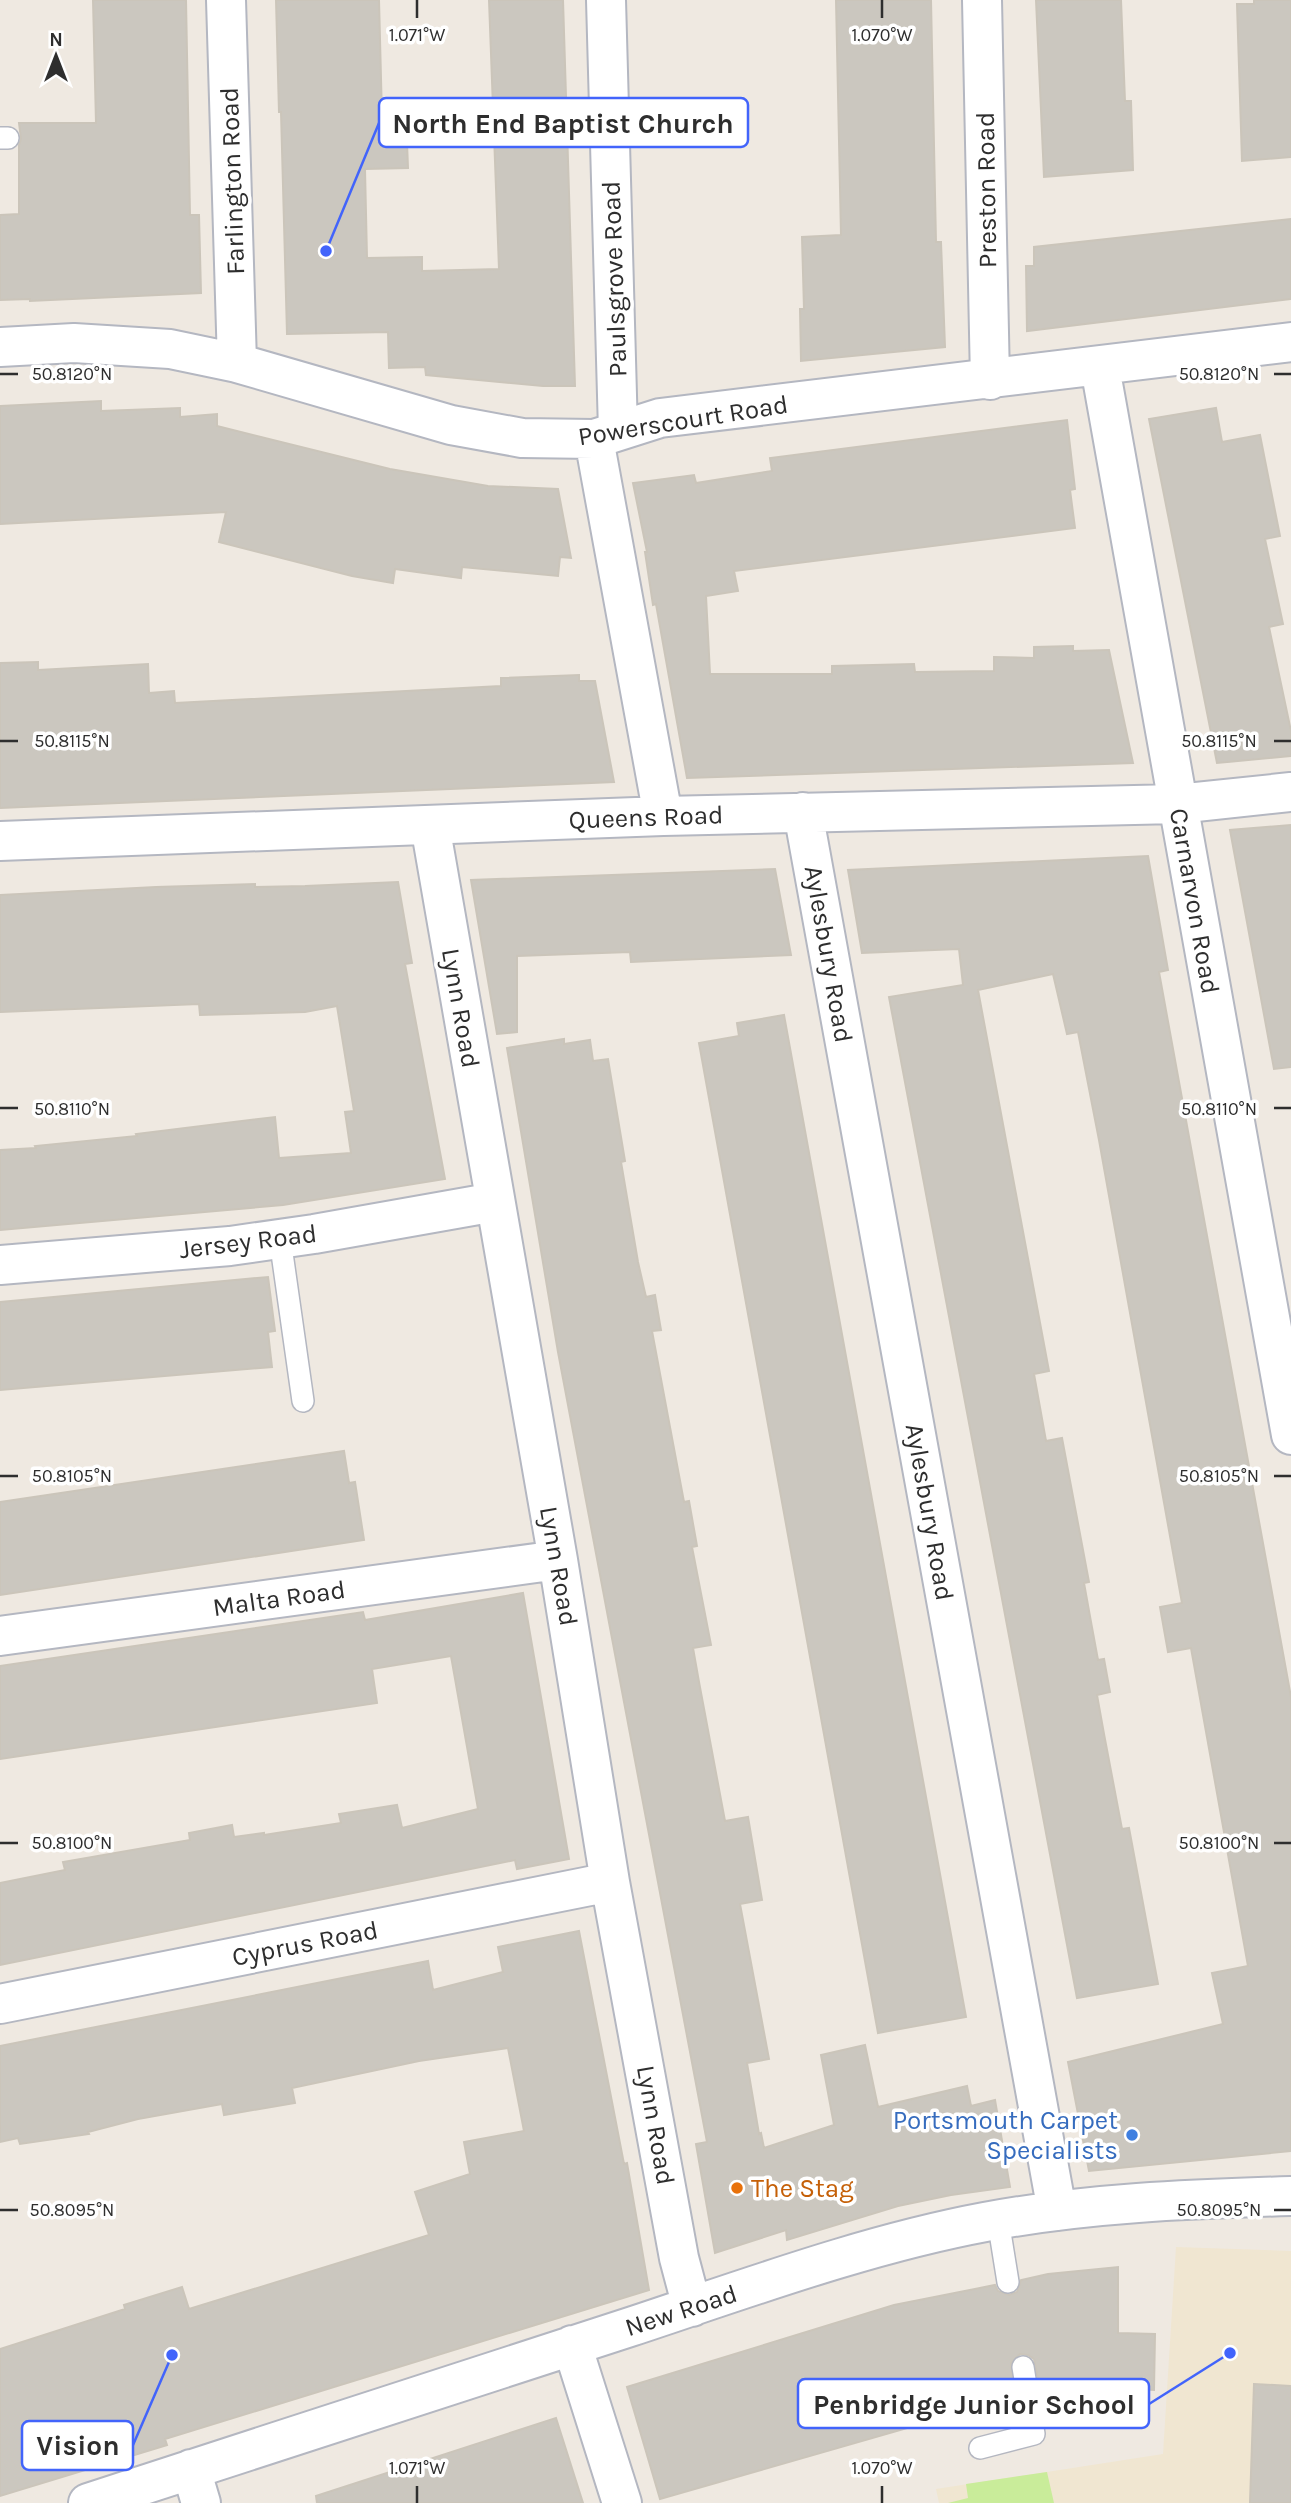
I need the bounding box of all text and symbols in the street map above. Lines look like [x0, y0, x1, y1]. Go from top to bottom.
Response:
north arrow [21, 21, 91, 91]
text: 1.071°W [389, 24, 445, 46]
text: 1.070°W [851, 24, 913, 46]
text: N [49, 29, 63, 51]
street label: Farlington Road [214, 87, 251, 275]
callout: North End Baptist Church [379, 98, 748, 147]
text: North End Baptist Church [392, 107, 734, 140]
street label: Preston Road [970, 111, 1003, 269]
street label: Paulsgrove Road [596, 180, 633, 378]
text: 50.8120°N [32, 363, 112, 385]
text: 50.8120°N [1179, 363, 1259, 385]
street label: Powerscourt Road [576, 389, 790, 452]
text: 50.8115°N [34, 730, 110, 752]
text: 50.8115°N [1181, 730, 1257, 752]
street label: Queens Road [568, 799, 724, 836]
street label: Carnarvon Road [1163, 806, 1226, 996]
street label: Aylesbury Road [798, 863, 859, 1045]
street label: Lynn Road [435, 946, 486, 1070]
text: 50.8110°N [34, 1098, 110, 1120]
text: 50.8110°N [1181, 1098, 1257, 1120]
street label: Jersey Road [177, 1218, 319, 1265]
street label: Aylesbury Road [899, 1421, 960, 1603]
text: 50.8105°N [32, 1465, 112, 1487]
text: 50.8105°N [1179, 1465, 1259, 1487]
street label: Lynn Road [533, 1504, 584, 1628]
street label: Malta Road [211, 1574, 347, 1623]
text: 50.8100°N [32, 1832, 112, 1854]
text: 50.8100°N [1179, 1832, 1259, 1854]
street label: Cyprus Road [229, 1914, 381, 1973]
street label: Lynn Road [630, 2063, 681, 2187]
place label: Portsmouth Carpet Specialists [893, 2105, 1118, 2166]
marker: Portsmouth Carpet Specialists [1124, 2127, 1140, 2143]
place label: The Stag [751, 2173, 854, 2204]
marker: The Stag [729, 2180, 745, 2196]
text: 50.8095°N [30, 2199, 114, 2221]
text: 50.8095°N [1177, 2199, 1261, 2221]
street label: New Road [621, 2278, 741, 2343]
callout: Penbridge Junior School [798, 2379, 1149, 2428]
text: Penbridge Junior School [813, 2388, 1135, 2421]
callout: Vision [22, 2421, 133, 2470]
text: Vision [36, 2429, 120, 2462]
text: 1.071°W [389, 2457, 445, 2479]
text: 1.070°W [851, 2457, 913, 2479]

